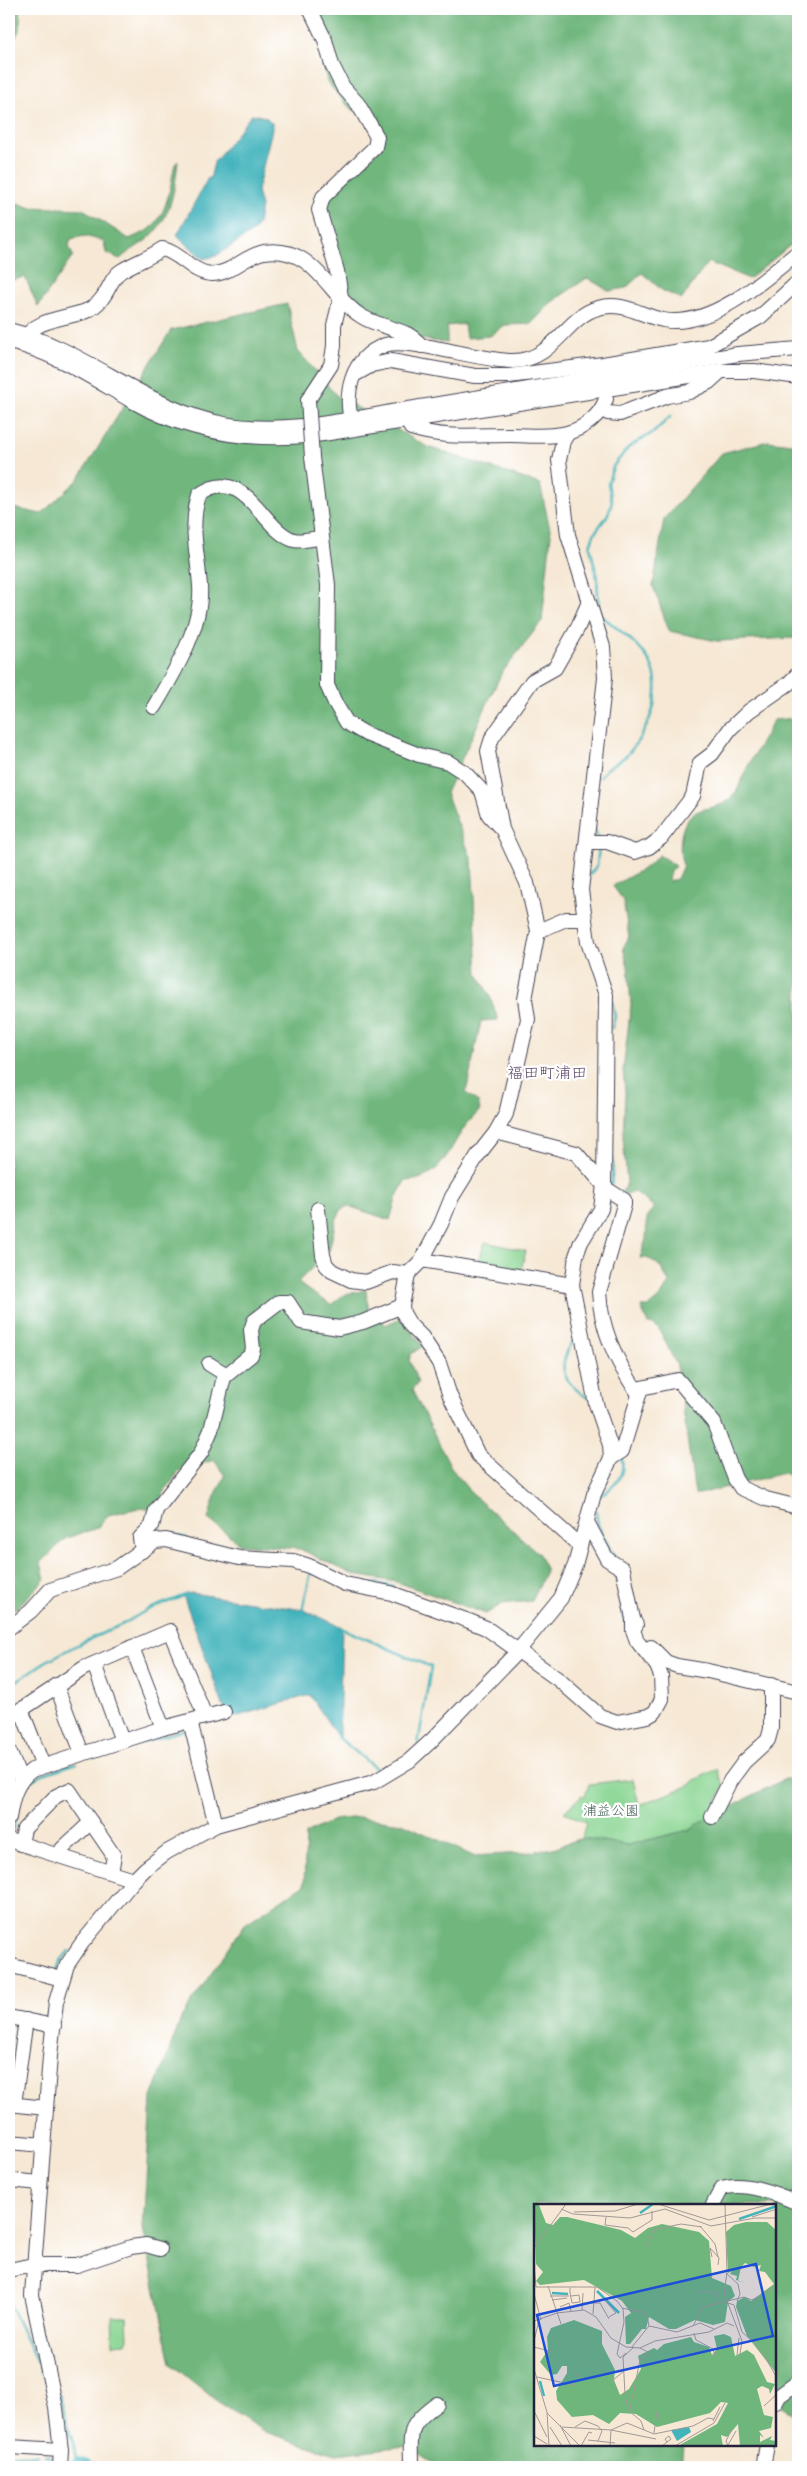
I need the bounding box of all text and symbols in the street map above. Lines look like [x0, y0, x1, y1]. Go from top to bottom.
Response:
district label: 福田町浦田 [507, 1061, 587, 1082]
park label: 浦益公園 [583, 1800, 639, 1819]
inset map [534, 2204, 777, 2446]

